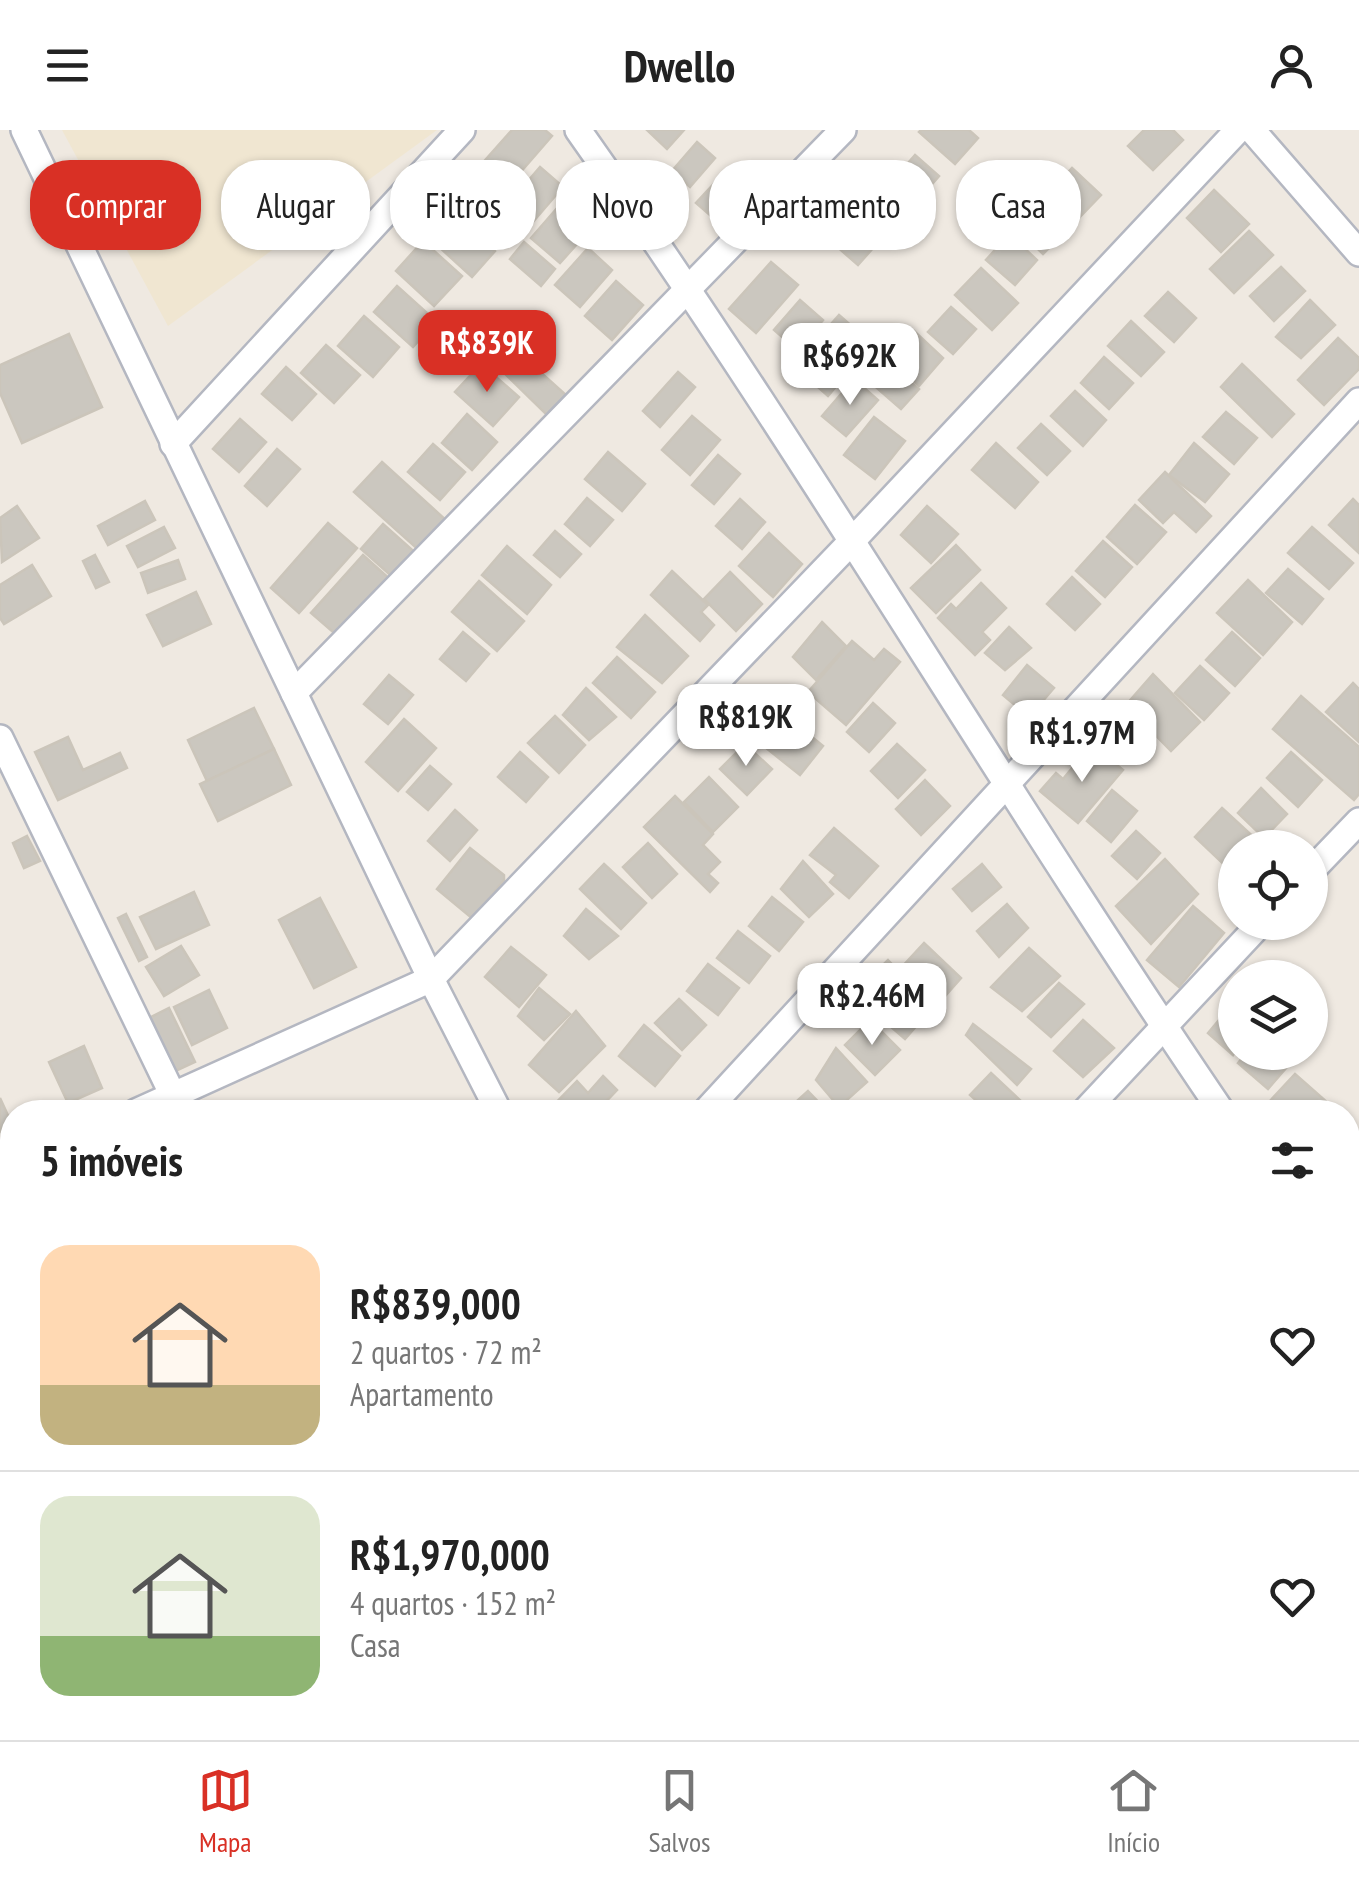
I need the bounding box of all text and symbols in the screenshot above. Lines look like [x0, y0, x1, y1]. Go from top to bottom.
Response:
text: Dwello [624, 36, 735, 94]
icon: menu [40, 38, 95, 93]
icon: person [1264, 38, 1319, 93]
chip: Comprar [30, 160, 201, 250]
chip: Alugar [221, 160, 370, 250]
chip: Filtros [390, 160, 536, 250]
chip: Novo [556, 160, 689, 250]
chip: Apartamento [709, 160, 936, 250]
chip: Casa [956, 160, 1081, 250]
pin: R$839K [406, 310, 568, 395]
text: R$839K [440, 321, 534, 363]
pin: R$692K [769, 323, 931, 408]
text: R$692K [803, 334, 897, 376]
pin: R$819K [665, 684, 827, 769]
text: R$819K [699, 695, 793, 737]
pin: R$1.97M [990, 700, 1174, 785]
text: R$1.97M [1029, 711, 1135, 753]
map controls [1218, 830, 1328, 1070]
button: locate [1218, 830, 1328, 940]
button: layers [1218, 960, 1328, 1070]
pin: R$2.46M [780, 963, 964, 1048]
text: R$2.46M [819, 974, 925, 1016]
text: 5 imóveis [40, 1133, 183, 1188]
icon: filters [1265, 1133, 1320, 1188]
text: R$839,000 [350, 1276, 521, 1331]
icon: home [120, 1285, 240, 1405]
icon: heart [1265, 1318, 1320, 1373]
text: 2 quartos · 72 m² [350, 1331, 542, 1373]
text: Apartamento [350, 1373, 493, 1415]
text: R$1,970,000 [350, 1527, 550, 1582]
icon: home [120, 1536, 240, 1656]
icon: heart [1265, 1569, 1320, 1624]
text: 4 quartos · 152 m² [350, 1582, 556, 1624]
text: Casa [350, 1624, 401, 1666]
tab: Mapa [198, 1763, 253, 1860]
tab: Salvos [648, 1763, 711, 1860]
tab: Início [1106, 1763, 1161, 1860]

